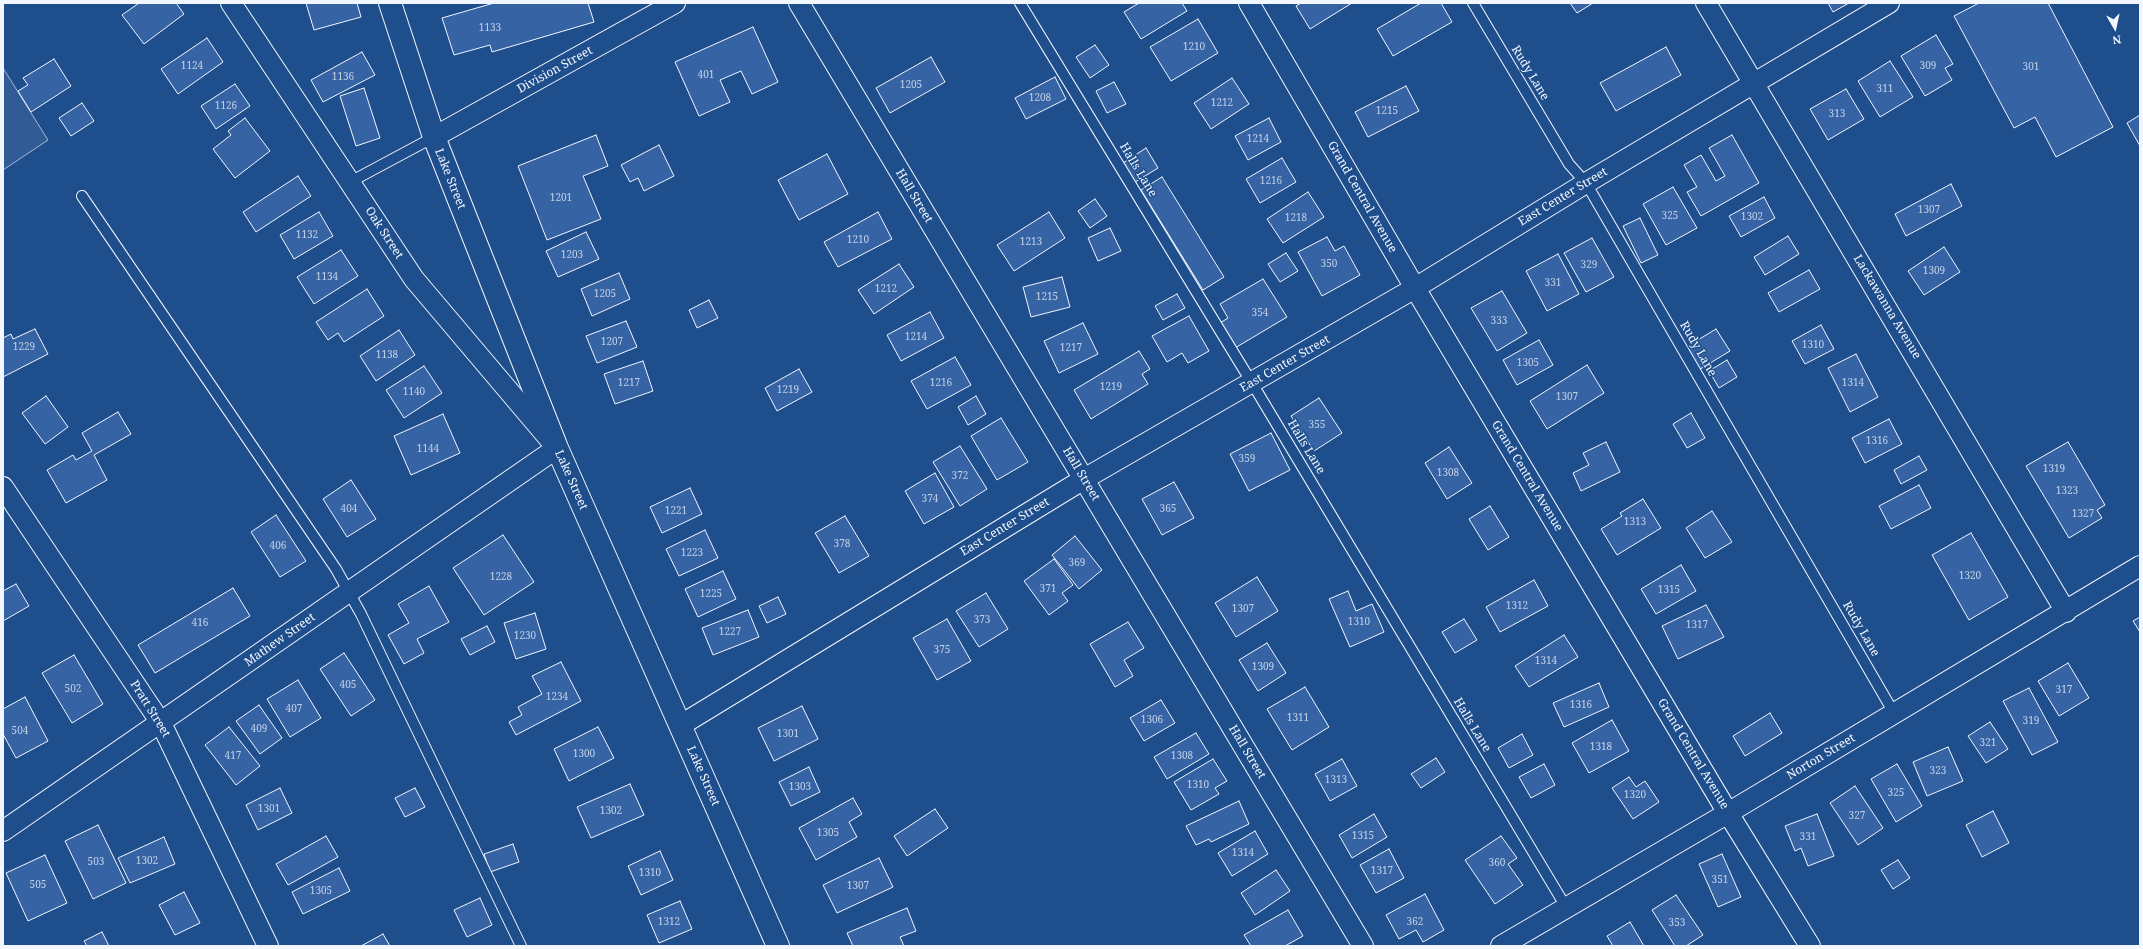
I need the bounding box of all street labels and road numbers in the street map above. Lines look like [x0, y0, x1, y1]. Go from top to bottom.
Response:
street label: Division Street [515, 43, 595, 97]
street label: Rudy Lane [1508, 43, 1552, 103]
street label: Grand Central Avenue [1324, 139, 1400, 255]
street label: Halls Lane [1116, 140, 1160, 200]
street label: Lake Street [431, 147, 469, 211]
street label: East Center Street [1516, 165, 1610, 229]
street label: Hall Street [892, 166, 936, 226]
street label: Oak Street [362, 204, 406, 262]
street label: Lackawanna Avenue [1850, 252, 1924, 362]
street label: Rudy Lane [1676, 319, 1720, 379]
street label: East Center Street [1237, 332, 1333, 396]
street label: Halls Lane [1284, 417, 1328, 477]
street label: Grand Central Avenue [1488, 418, 1566, 534]
street label: Hall Street [1059, 444, 1103, 504]
street label: Lake Street [551, 448, 591, 512]
street label: East Center Street [958, 495, 1052, 559]
street label: Rudy Lane [1839, 599, 1883, 659]
street label: Mathew Street [242, 610, 318, 670]
street label: Pratt Street [127, 678, 173, 740]
street label: Halls Lane [1450, 695, 1494, 755]
street label: Grand Central Avenue [1654, 696, 1732, 812]
street label: Hall Street [1225, 722, 1269, 782]
street label: Norton Street [1784, 731, 1858, 783]
street label: Lake Street [683, 744, 723, 808]

